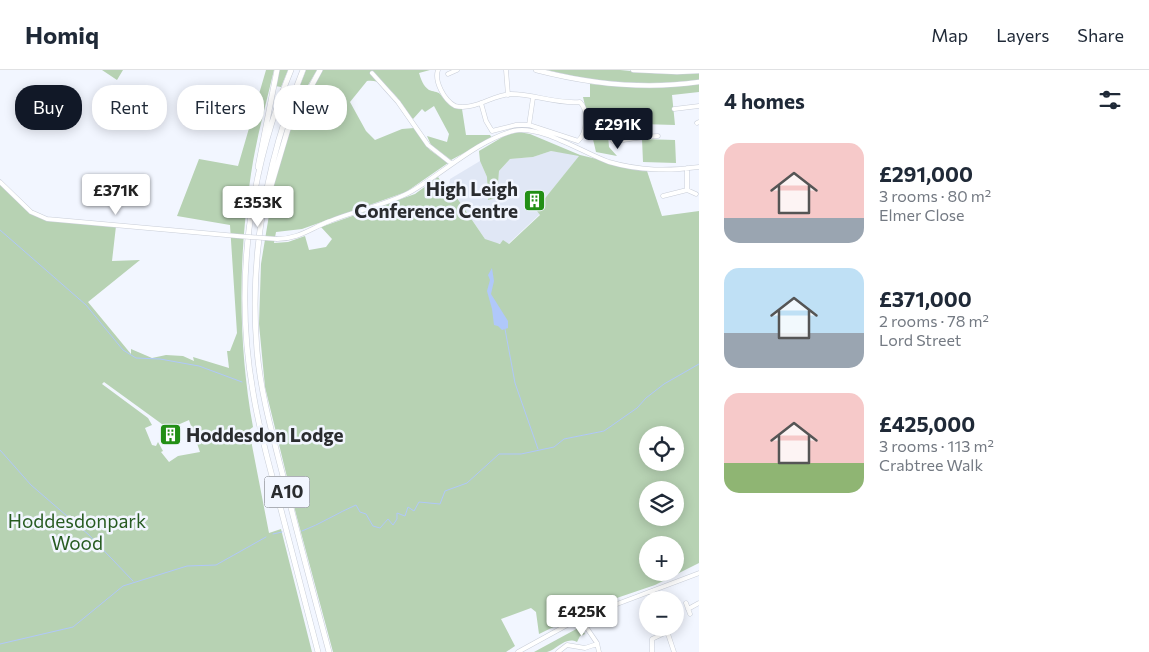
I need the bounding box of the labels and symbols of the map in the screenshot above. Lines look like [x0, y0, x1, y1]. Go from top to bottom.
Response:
pin: £291K [583, 108, 653, 150]
pin: £371K [81, 174, 151, 216]
place label: High Leigh Conference Centre [354, 177, 518, 222]
pin: £353K [223, 186, 293, 228]
building icon: High Leigh Conference Centre [522, 188, 546, 212]
building icon: Hoddesdon Lodge [158, 423, 182, 447]
place label: Hoddesdon Lodge [186, 423, 344, 446]
road number: A10 [264, 477, 310, 508]
park label: Hoddesdonpark Wood [8, 509, 146, 554]
pin: £425K [547, 594, 617, 637]

